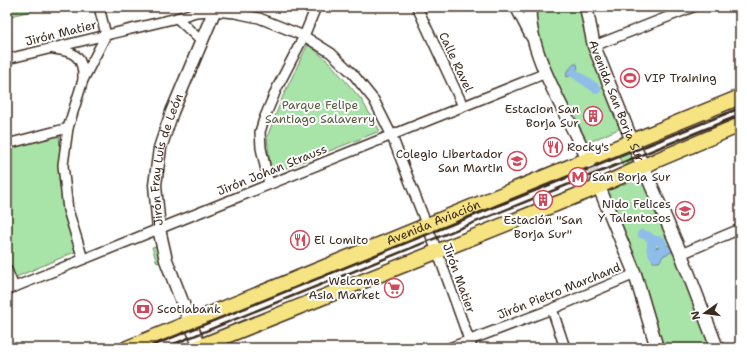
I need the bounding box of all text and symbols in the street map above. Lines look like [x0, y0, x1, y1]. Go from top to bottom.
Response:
street label: Jirón Matier [24, 16, 99, 50]
street label: Calle Ravel [435, 30, 477, 95]
street label: Avenida San Borja Sur [585, 39, 648, 164]
sports icon: VIP Training [619, 67, 641, 89]
place label: VIP Training [644, 70, 717, 86]
street label: Jirón Fray Luís de León [147, 91, 187, 227]
park label: Parque Felipe Santiago Salaverry [265, 97, 375, 127]
place label: Estacion San Borja Sur [505, 101, 579, 131]
building icon: Estacion San Borja Sur [582, 105, 604, 127]
restaurant icon: Rocky's [542, 136, 564, 158]
place label: Rocky's [567, 139, 609, 155]
street label: Jirón Johan Strauss [215, 141, 329, 199]
place label: Colegio Libertador San Martin [396, 146, 503, 176]
school or university icon: Colegio Libertador San Martin [506, 150, 528, 172]
metro station icon: San Borja Sur [567, 166, 589, 188]
place label: San Borja Sur [592, 169, 671, 185]
building icon: Estación "San Borja Sur" [532, 189, 554, 211]
street label: Avenida Aviación [384, 196, 483, 249]
place label: Nido Felices Y Talentosos [598, 196, 671, 226]
school or university icon: Nido Felices Y Talentosos [674, 200, 696, 222]
place label: Estación "San Borja Sur" [503, 212, 583, 242]
restaurant icon: El Lomito [289, 229, 311, 251]
place label: El Lomito [314, 232, 368, 248]
street label: Jirón Matier [439, 241, 479, 315]
street label: Jirón Pietro Marchand [495, 259, 623, 323]
place label: Welcome Asia Market [309, 273, 380, 303]
supermarket icon: Welcome Asia Market [383, 277, 405, 299]
north arrow [685, 293, 725, 333]
bank icon: Scotiabank [132, 298, 154, 320]
place label: Scotiabank [157, 301, 221, 317]
text: N [687, 309, 704, 321]

